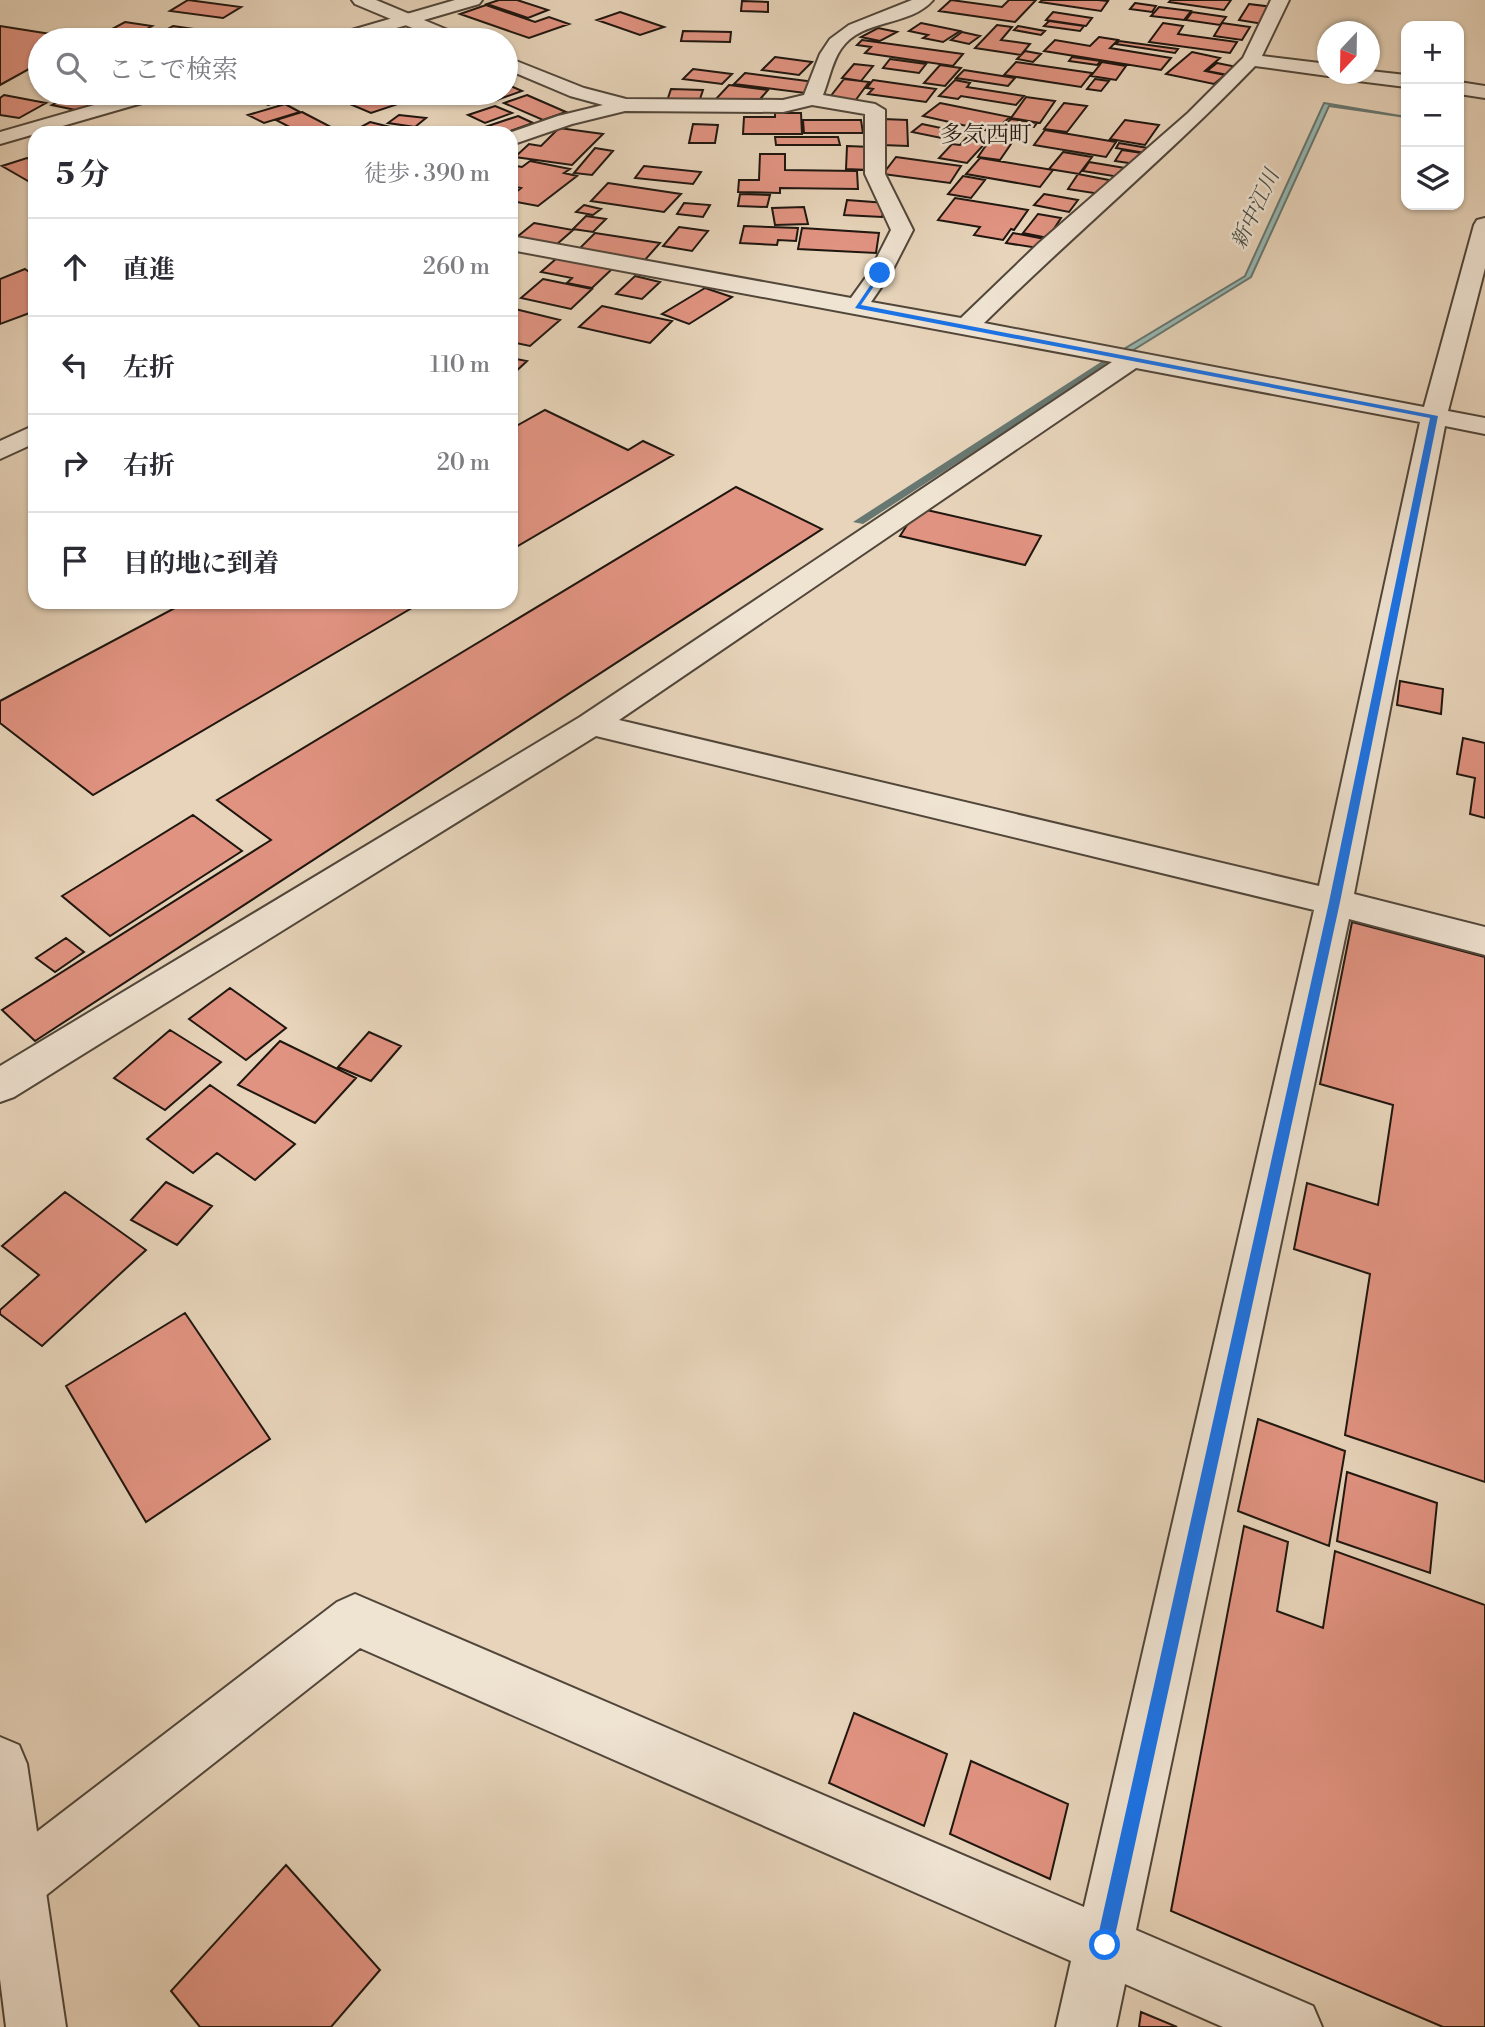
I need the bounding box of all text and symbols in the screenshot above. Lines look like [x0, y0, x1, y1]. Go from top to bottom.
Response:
north arrow [1317, 21, 1380, 84]
map controls [1401, 21, 1464, 210]
button: + [1401, 21, 1464, 84]
search box [28, 28, 518, 105]
icon: search [52, 48, 90, 86]
text: ここで検索 [108, 54, 238, 86]
button: − [1401, 84, 1464, 147]
district label: 多気西町 [940, 121, 1032, 149]
button: layers [1401, 147, 1464, 210]
text: 5 分 [56, 156, 109, 194]
text: 徒歩 · 390 m [364, 160, 490, 188]
water label: 新中江川 [1226, 164, 1286, 253]
icon: ahead [56, 248, 94, 286]
text: 260 m [423, 253, 490, 281]
text: 直進 [123, 254, 175, 286]
route end [864, 257, 895, 288]
icon: left [56, 346, 94, 384]
text: 110 m [430, 351, 490, 379]
text: 左折 [123, 352, 175, 384]
icon: right [56, 444, 94, 482]
text: 20 m [437, 449, 490, 477]
text: 右折 [123, 450, 175, 482]
icon: arrive [56, 542, 94, 580]
text: 目的地に到着 [123, 548, 279, 580]
route start [1089, 1929, 1120, 1960]

